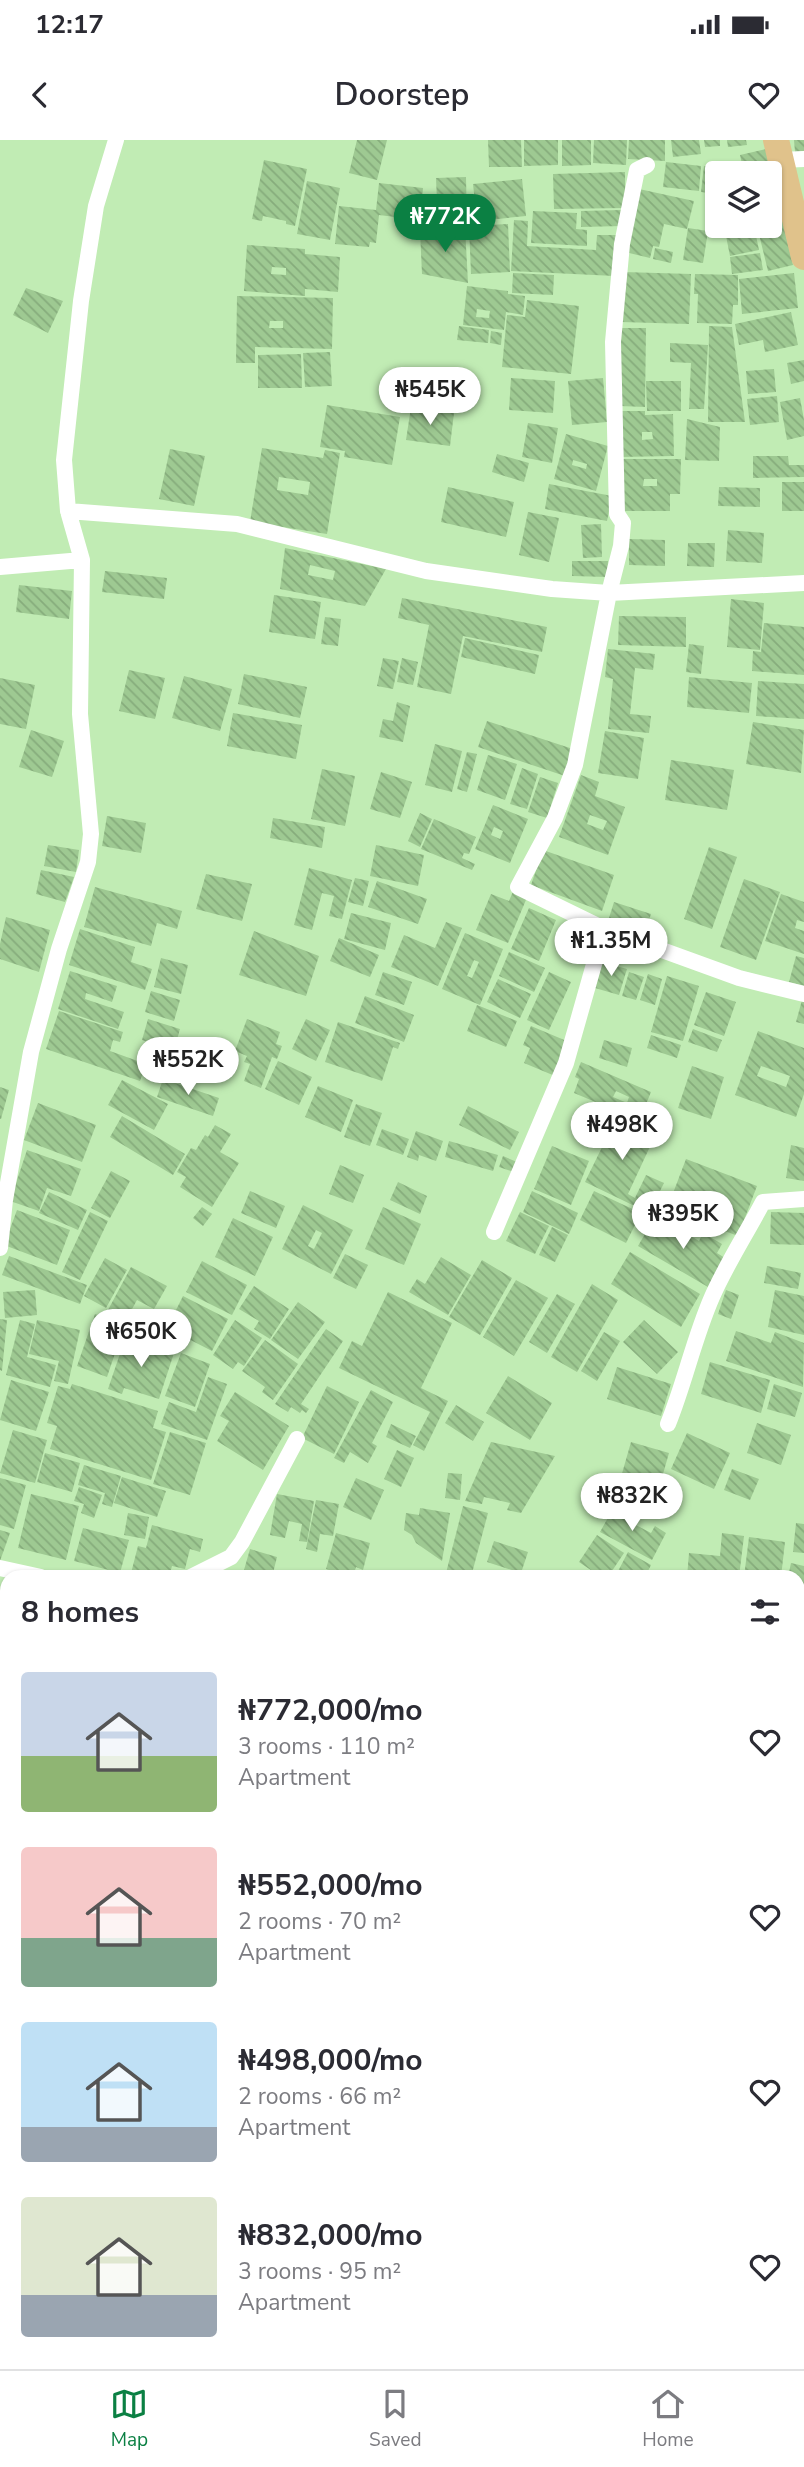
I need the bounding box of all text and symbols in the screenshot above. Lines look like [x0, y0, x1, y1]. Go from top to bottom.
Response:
text: 12:17 [35, 7, 104, 42]
text: Doorstep [335, 73, 469, 116]
icon: back [21, 76, 59, 114]
icon: heart [745, 76, 783, 114]
map controls [705, 161, 782, 238]
button: layers [705, 161, 782, 238]
pin: ₦772K [396, 194, 494, 254]
text: ₦772K [410, 201, 480, 232]
pin: ₦545K [381, 368, 479, 427]
text: ₦545K [395, 374, 465, 405]
pin: ₦1.35M [554, 918, 668, 978]
text: ₦1.35M [571, 925, 651, 956]
pin: ₦552K [139, 1038, 237, 1097]
text: ₦552K [153, 1044, 223, 1075]
pin: ₦498K [573, 1102, 671, 1162]
text: ₦498K [587, 1109, 657, 1140]
pin: ₦395K [634, 1192, 732, 1251]
text: ₦395K [648, 1198, 718, 1229]
pin: ₦650K [92, 1310, 190, 1369]
text: ₦650K [106, 1316, 176, 1347]
pin: ₦832K [583, 1474, 681, 1533]
text: ₦832K [597, 1480, 667, 1511]
text: 8 homes [21, 1592, 139, 1633]
icon: filters [746, 1593, 784, 1631]
text: ₦772,000/mo [238, 1690, 423, 1731]
icon: home [77, 1700, 161, 1784]
icon: heart [746, 1723, 784, 1761]
text: 3 rooms · 110 m² [238, 1731, 415, 1762]
text: Apartment [238, 1762, 350, 1793]
text: ₦552,000/mo [238, 1865, 423, 1906]
icon: home [77, 1875, 161, 1959]
icon: heart [746, 1898, 784, 1936]
text: 2 rooms · 70 m² [238, 1906, 401, 1937]
text: Apartment [238, 1937, 350, 1968]
text: ₦498,000/mo [238, 2040, 423, 2081]
icon: home [77, 2050, 161, 2134]
icon: heart [746, 2073, 784, 2111]
text: 2 rooms · 66 m² [238, 2081, 401, 2112]
text: Apartment [238, 2112, 350, 2143]
text: ₦832,000/mo [238, 2215, 423, 2256]
icon: home [77, 2225, 161, 2309]
icon: heart [746, 2248, 784, 2286]
text: 3 rooms · 95 m² [238, 2256, 401, 2287]
text: Apartment [238, 2287, 350, 2318]
tab: Map [110, 2385, 148, 2453]
tab: Saved [369, 2385, 422, 2453]
tab: Home [642, 2385, 694, 2453]

